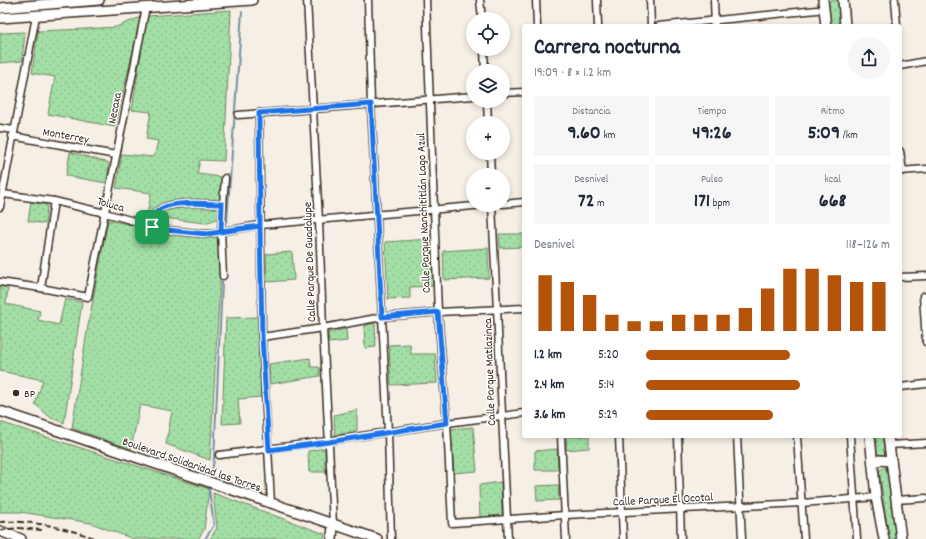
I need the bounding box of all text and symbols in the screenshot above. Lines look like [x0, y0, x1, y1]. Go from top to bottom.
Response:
map controls [466, 12, 510, 212]
button: locate [466, 12, 510, 56]
text: Carrera nocturna [534, 33, 680, 64]
button: share [848, 37, 890, 79]
button: layers [466, 64, 510, 108]
text: 19:09 · 8 × 1.2 km [534, 64, 611, 83]
street label: Necaxa [104, 91, 127, 125]
text: Distancia [572, 104, 610, 120]
text: Tiempo [698, 104, 726, 120]
text: Ritmo [821, 104, 845, 120]
button: + [466, 116, 510, 160]
text: 9.60 [567, 120, 601, 148]
text: 49:26 [692, 120, 732, 148]
text: 5:09 [807, 120, 840, 148]
street label: Monterrey [41, 124, 91, 149]
text: km [601, 128, 615, 144]
text: /km [840, 128, 858, 144]
street label: Calle Parque Nanchititlán Lago Azul [413, 132, 436, 293]
button: − [466, 168, 510, 212]
text: Desnivel [574, 172, 608, 188]
text: Pulso [701, 172, 723, 188]
text: kcal [824, 172, 841, 188]
text: 72 [578, 188, 594, 216]
text: 171 [694, 188, 710, 216]
text: 668 [819, 188, 846, 216]
street label: Toluca [95, 193, 127, 218]
text: m [594, 196, 605, 212]
text: bpm [710, 196, 730, 212]
street label: Calle Parque De Guadalupe [300, 201, 321, 322]
pin [135, 210, 169, 244]
icon: arrive [141, 216, 163, 238]
text: Desnivel [534, 236, 575, 255]
text: 118–126 m [846, 236, 890, 255]
street label: Calle Parque Matlazinca [480, 317, 501, 426]
text: 1.2 km [534, 346, 562, 365]
text: 5:20 [598, 346, 619, 365]
text: 2.4 km [534, 376, 564, 395]
text: 5:14 [598, 376, 614, 395]
place label: BP [24, 386, 36, 403]
marker: BP [11, 388, 21, 398]
text: 3.6 km [534, 406, 566, 425]
text: 5:29 [598, 406, 618, 425]
street label: Boulevard Solidaridad las Torres [120, 434, 263, 497]
street label: Calle Parque El Ocotal [613, 489, 714, 512]

